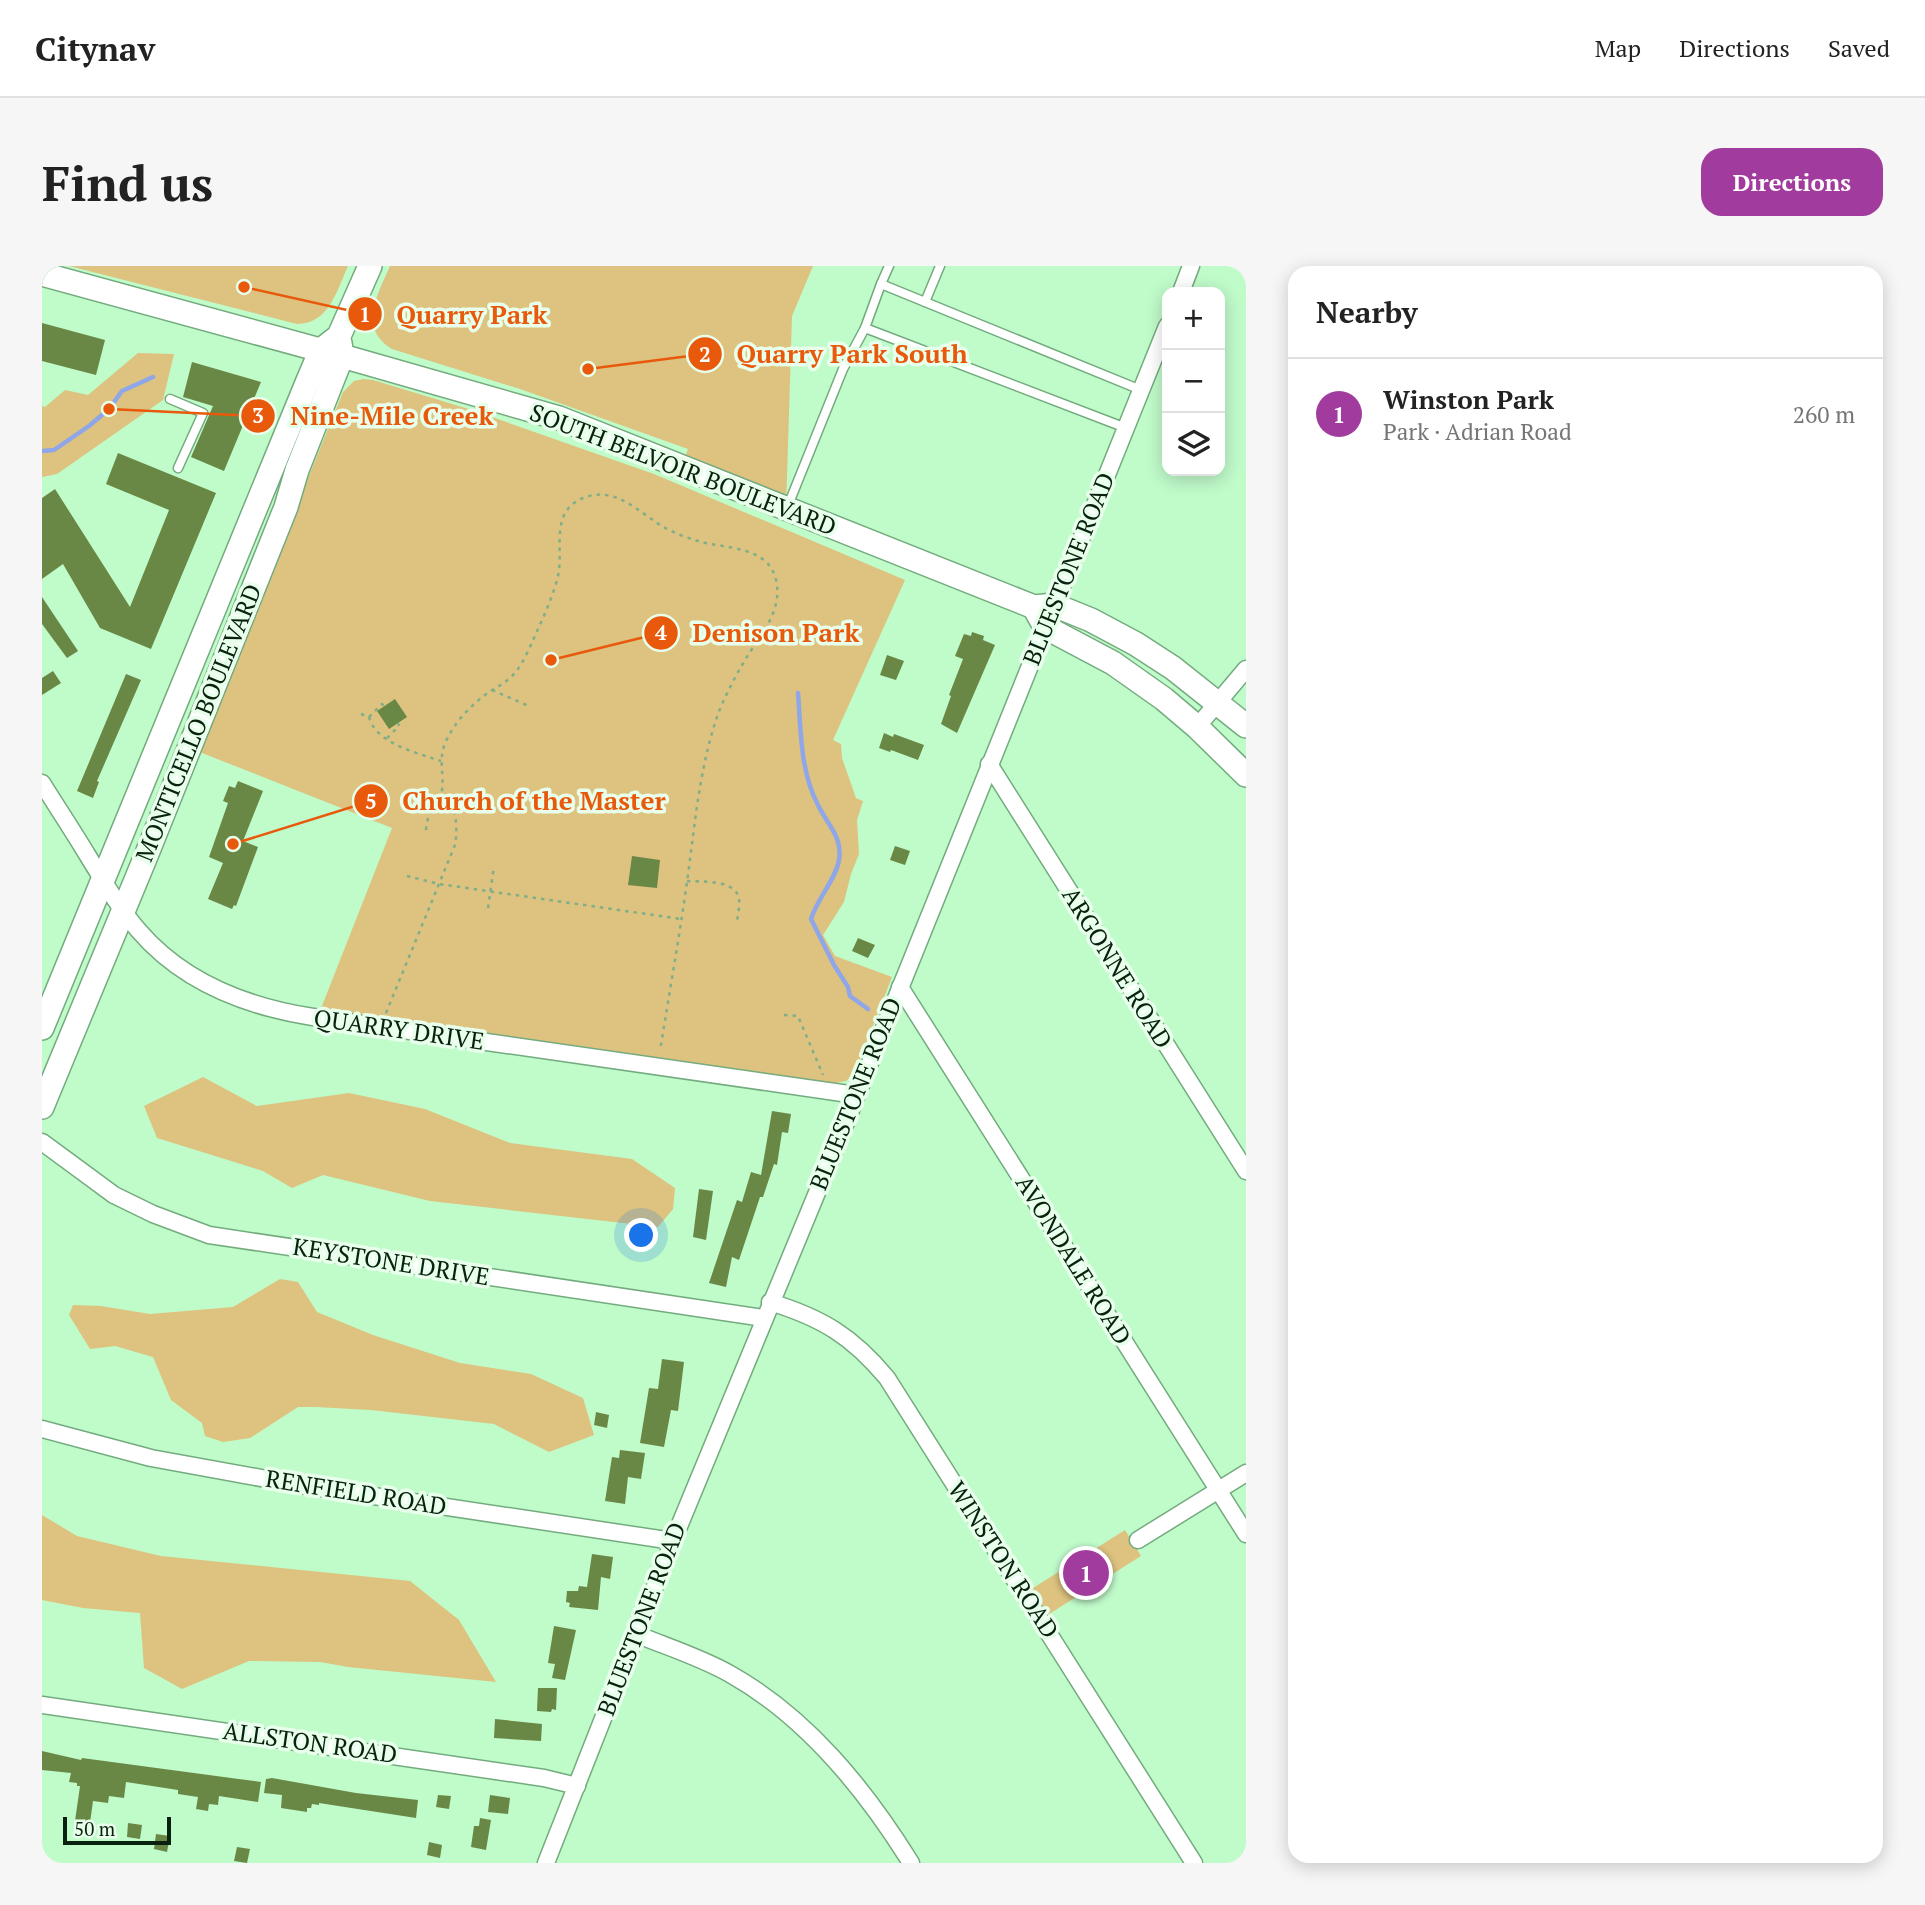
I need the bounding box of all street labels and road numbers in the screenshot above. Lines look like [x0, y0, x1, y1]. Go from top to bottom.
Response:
street label: SOUTH BELVOIR BOULEVARD [526, 396, 841, 542]
street label: BLUESTONE ROAD [1015, 468, 1121, 670]
street label: MONTICELLO BOULEVARD [128, 579, 268, 866]
street label: ARGONNE ROAD [1055, 881, 1180, 1054]
street label: BLUESTONE ROAD [802, 993, 908, 1195]
street label: QUARRY DRIVE [312, 1001, 486, 1057]
street label: AVONDALE ROAD [1009, 1169, 1139, 1350]
street label: KEYSTONE DRIVE [291, 1230, 492, 1292]
street label: RENFIELD ROAD [263, 1462, 449, 1522]
street label: WINSTON ROAD [941, 1475, 1067, 1644]
street label: BLUESTONE ROAD [589, 1517, 693, 1720]
street label: ALLSTON ROAD [221, 1714, 399, 1770]

